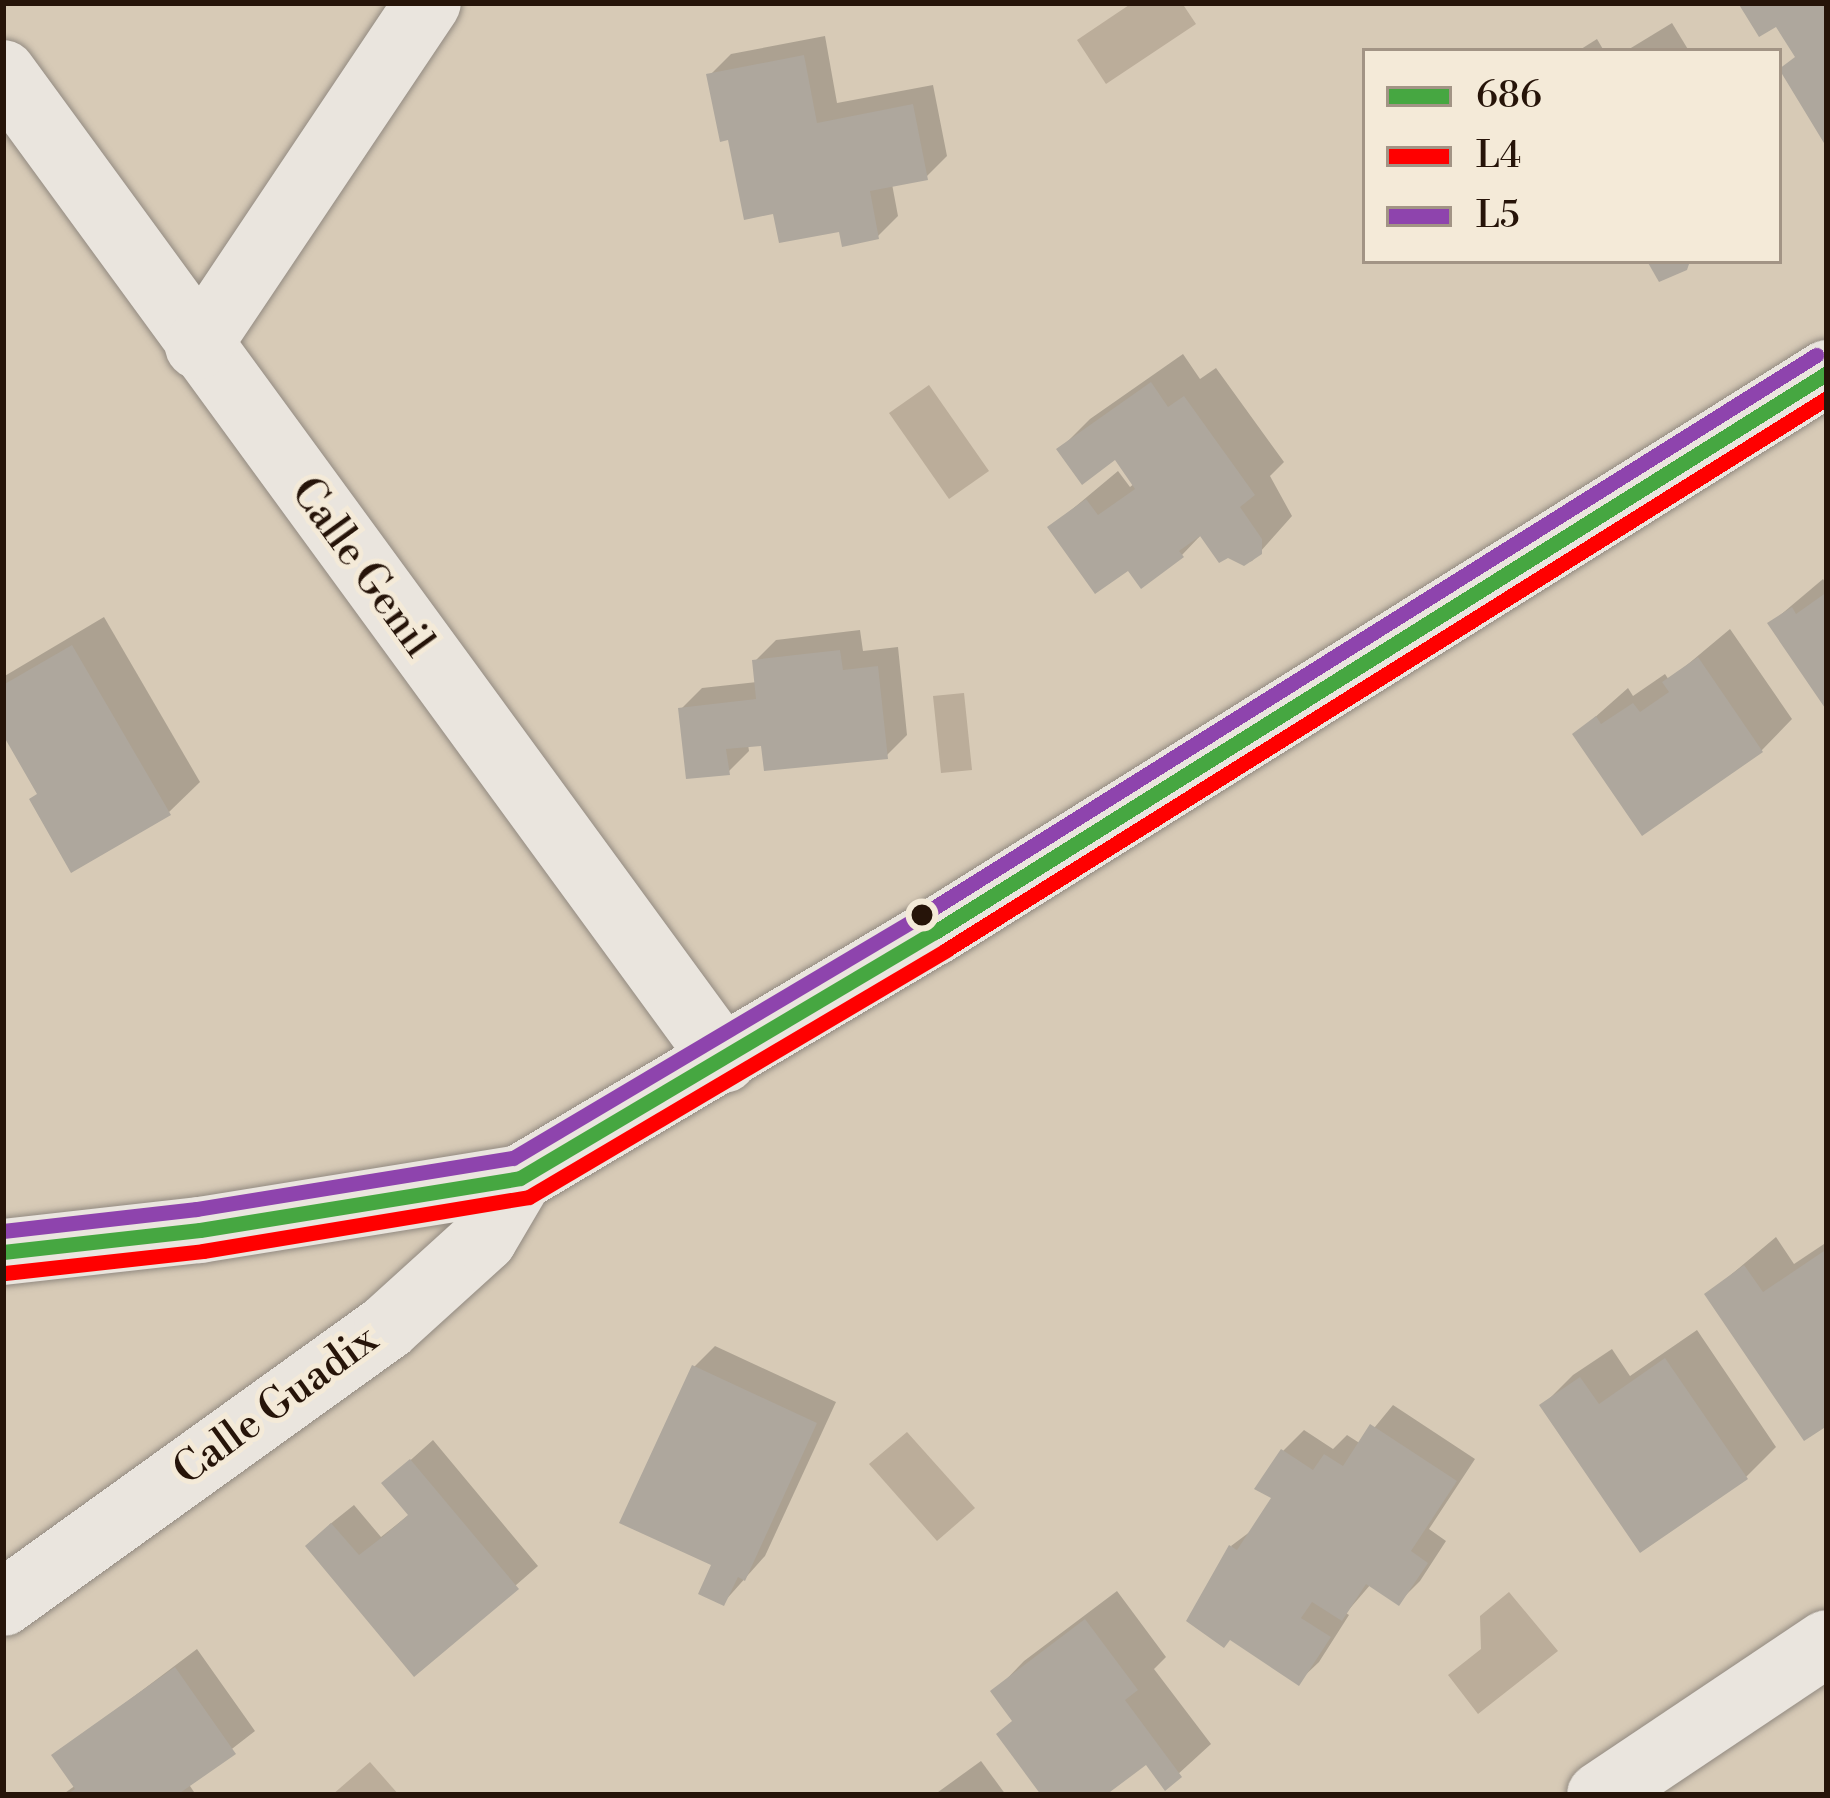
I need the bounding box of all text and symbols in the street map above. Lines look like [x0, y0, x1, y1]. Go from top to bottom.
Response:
legend [1362, 48, 1782, 264]
text: 686 [1476, 74, 1542, 119]
text: L4 [1476, 134, 1521, 179]
text: L5 [1476, 194, 1520, 239]
street label: Calle Genil [279, 469, 443, 667]
unlabelled marker [911, 904, 933, 926]
street label: Calle Guadix [164, 1315, 388, 1497]

